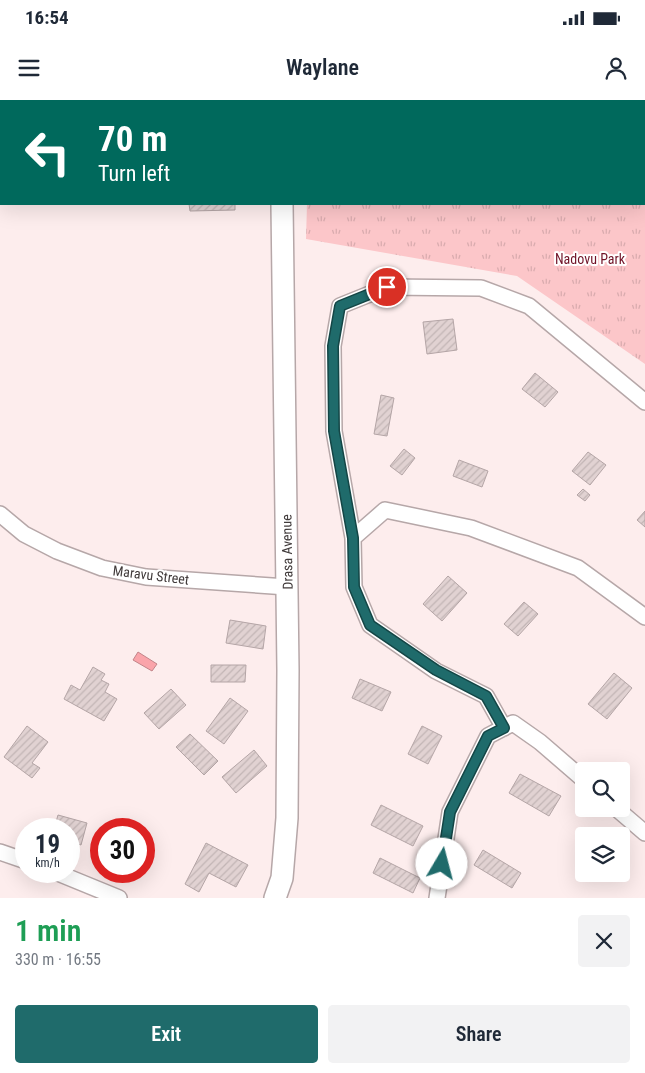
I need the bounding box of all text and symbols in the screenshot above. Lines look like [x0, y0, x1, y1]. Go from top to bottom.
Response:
text: 16:54 [25, 6, 69, 29]
icon: menu [15, 54, 43, 82]
icon: person [602, 54, 630, 82]
text: Waylane [286, 55, 359, 80]
text: 70 m [98, 119, 167, 160]
icon: left [15, 120, 80, 185]
text: Turn left [98, 161, 170, 186]
park label: Nadovu Park [555, 251, 626, 267]
pin [366, 266, 408, 308]
icon: arrive [373, 273, 401, 301]
street label: Drasa Avenue [278, 514, 296, 590]
street label: Maravu Street [112, 562, 190, 588]
map controls [575, 762, 630, 882]
button: search [575, 762, 630, 817]
speed limit sign: 30 [90, 818, 155, 883]
button: layers [575, 827, 630, 882]
text: 19 [35, 830, 60, 859]
position arrow [415, 837, 467, 889]
text: km/h [35, 856, 60, 870]
text: 1 min [15, 913, 81, 948]
button: close [578, 915, 630, 967]
text: 330 m · 16:55 [15, 950, 101, 969]
button: Exit [15, 1005, 318, 1063]
button: Share [328, 1005, 630, 1063]

